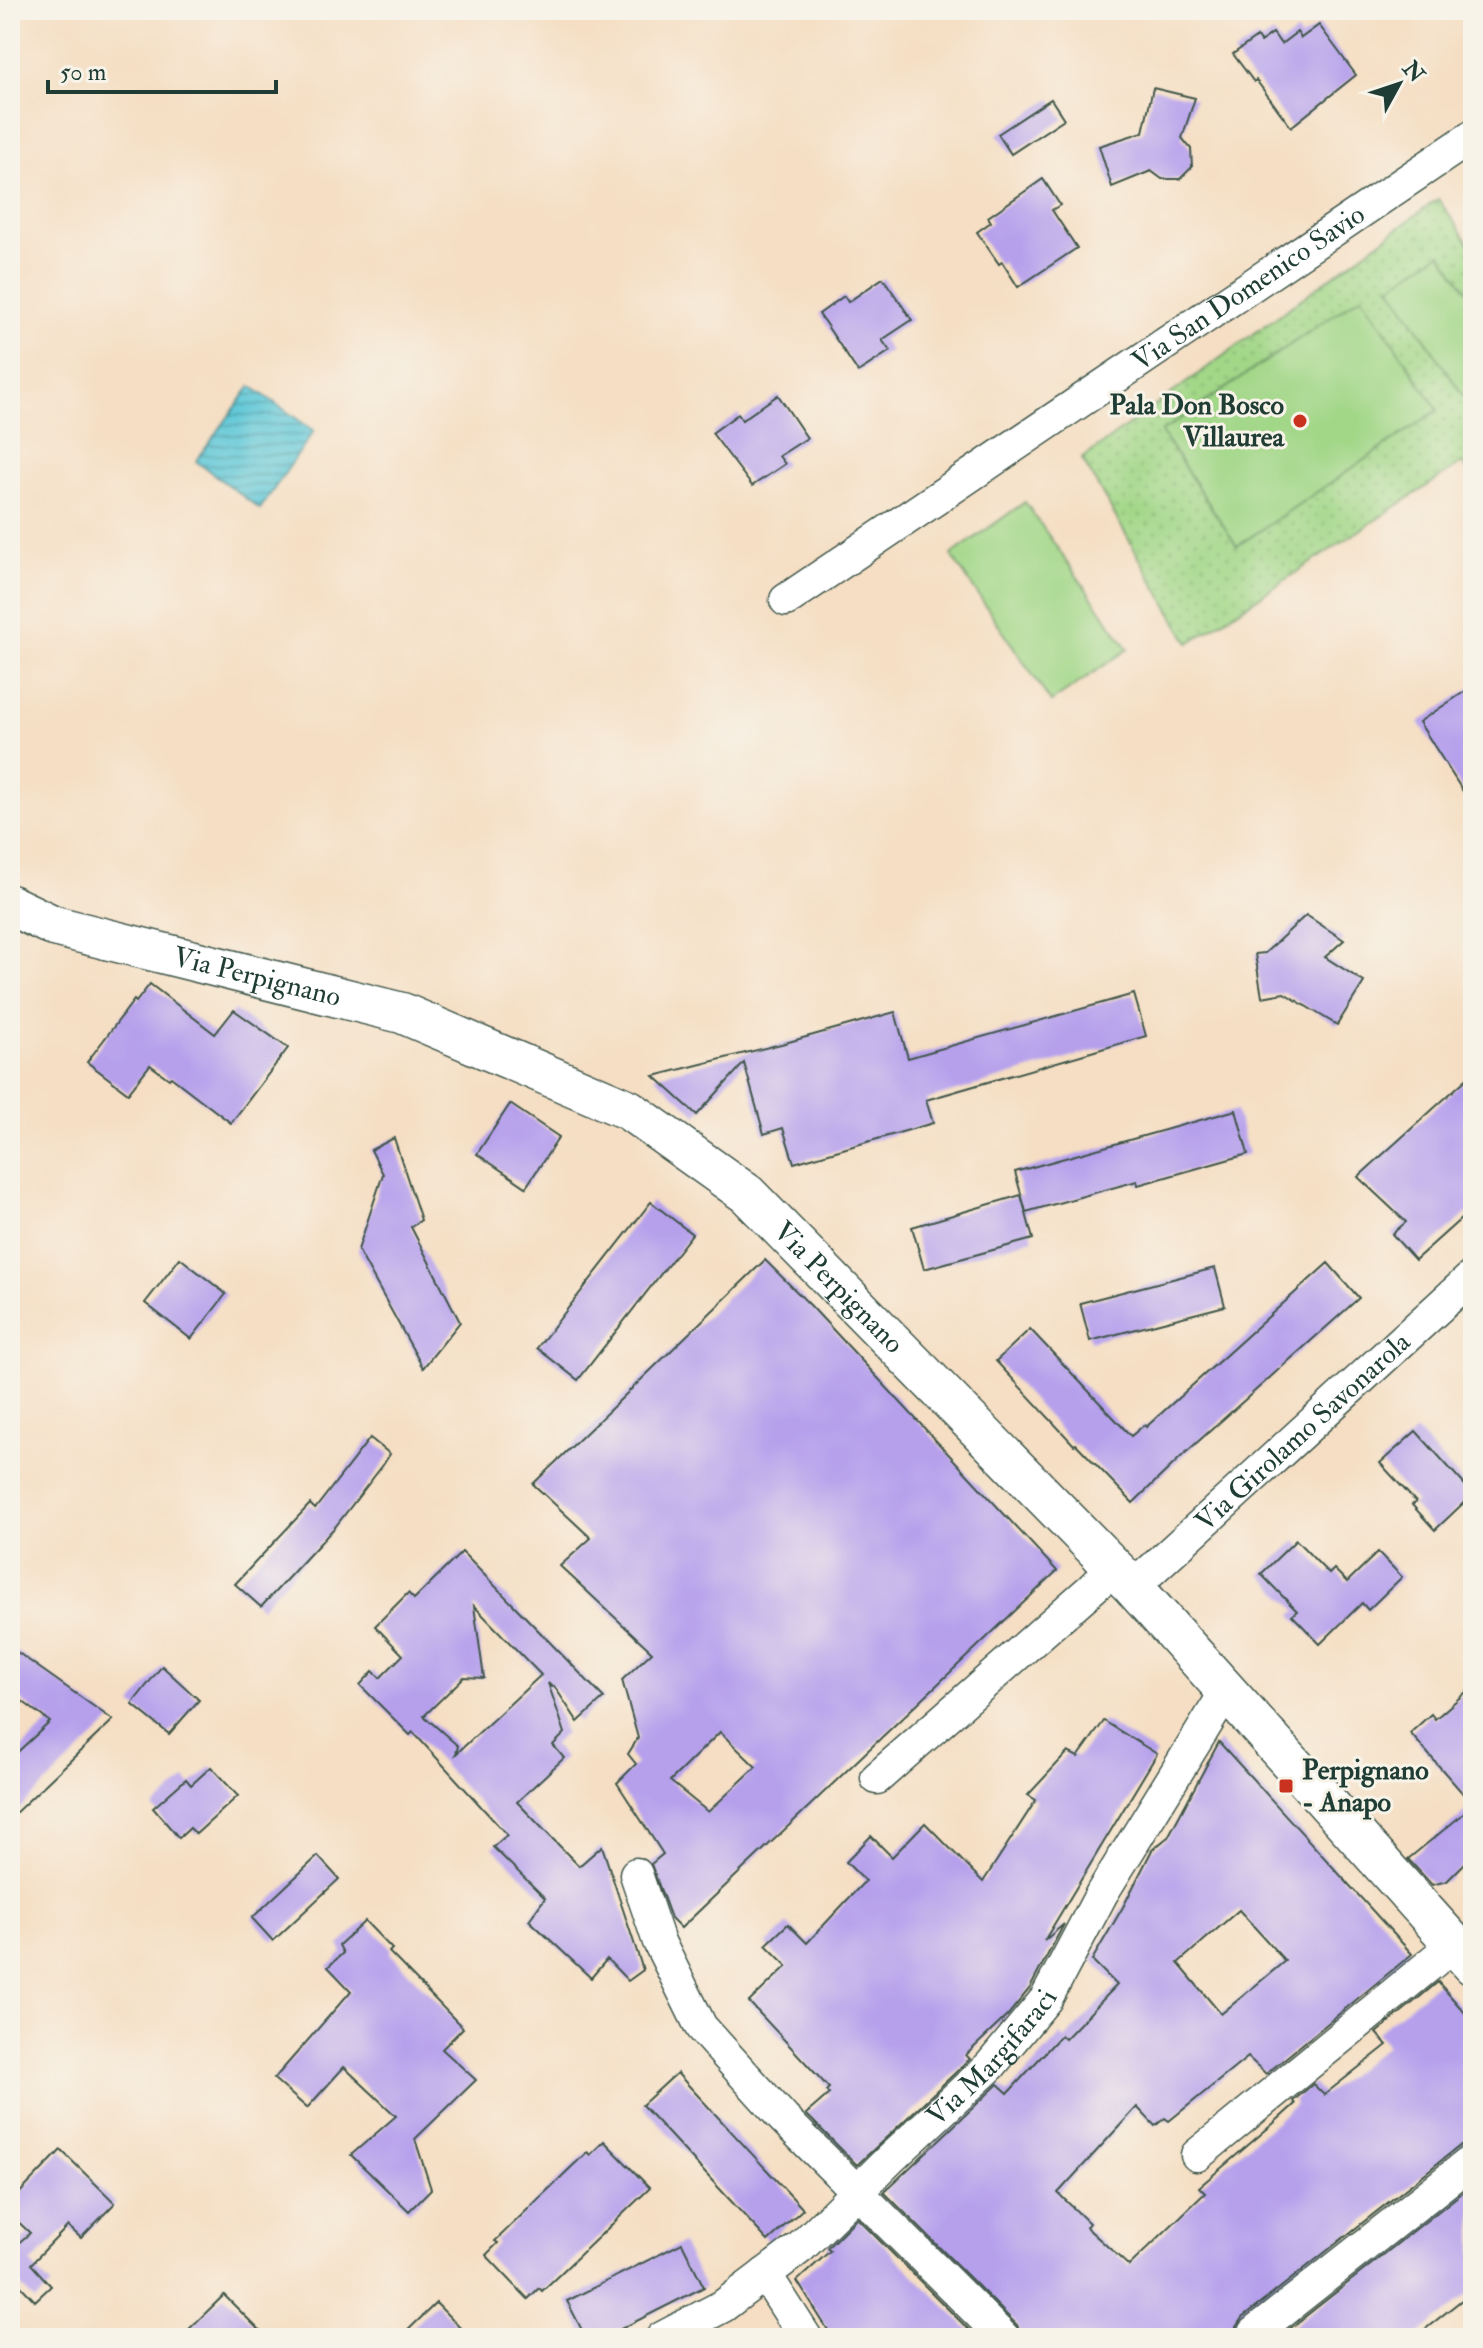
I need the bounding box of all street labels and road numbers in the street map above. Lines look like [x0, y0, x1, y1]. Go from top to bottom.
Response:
street label: Via San Domenico Savio [1125, 197, 1372, 379]
street label: Via Perpignano [170, 939, 344, 1015]
street label: Via Perpignano [766, 1214, 911, 1361]
street label: Via Girolamo Savonarola [1188, 1324, 1418, 1539]
street label: Via Margifaraci [919, 1984, 1065, 2134]

